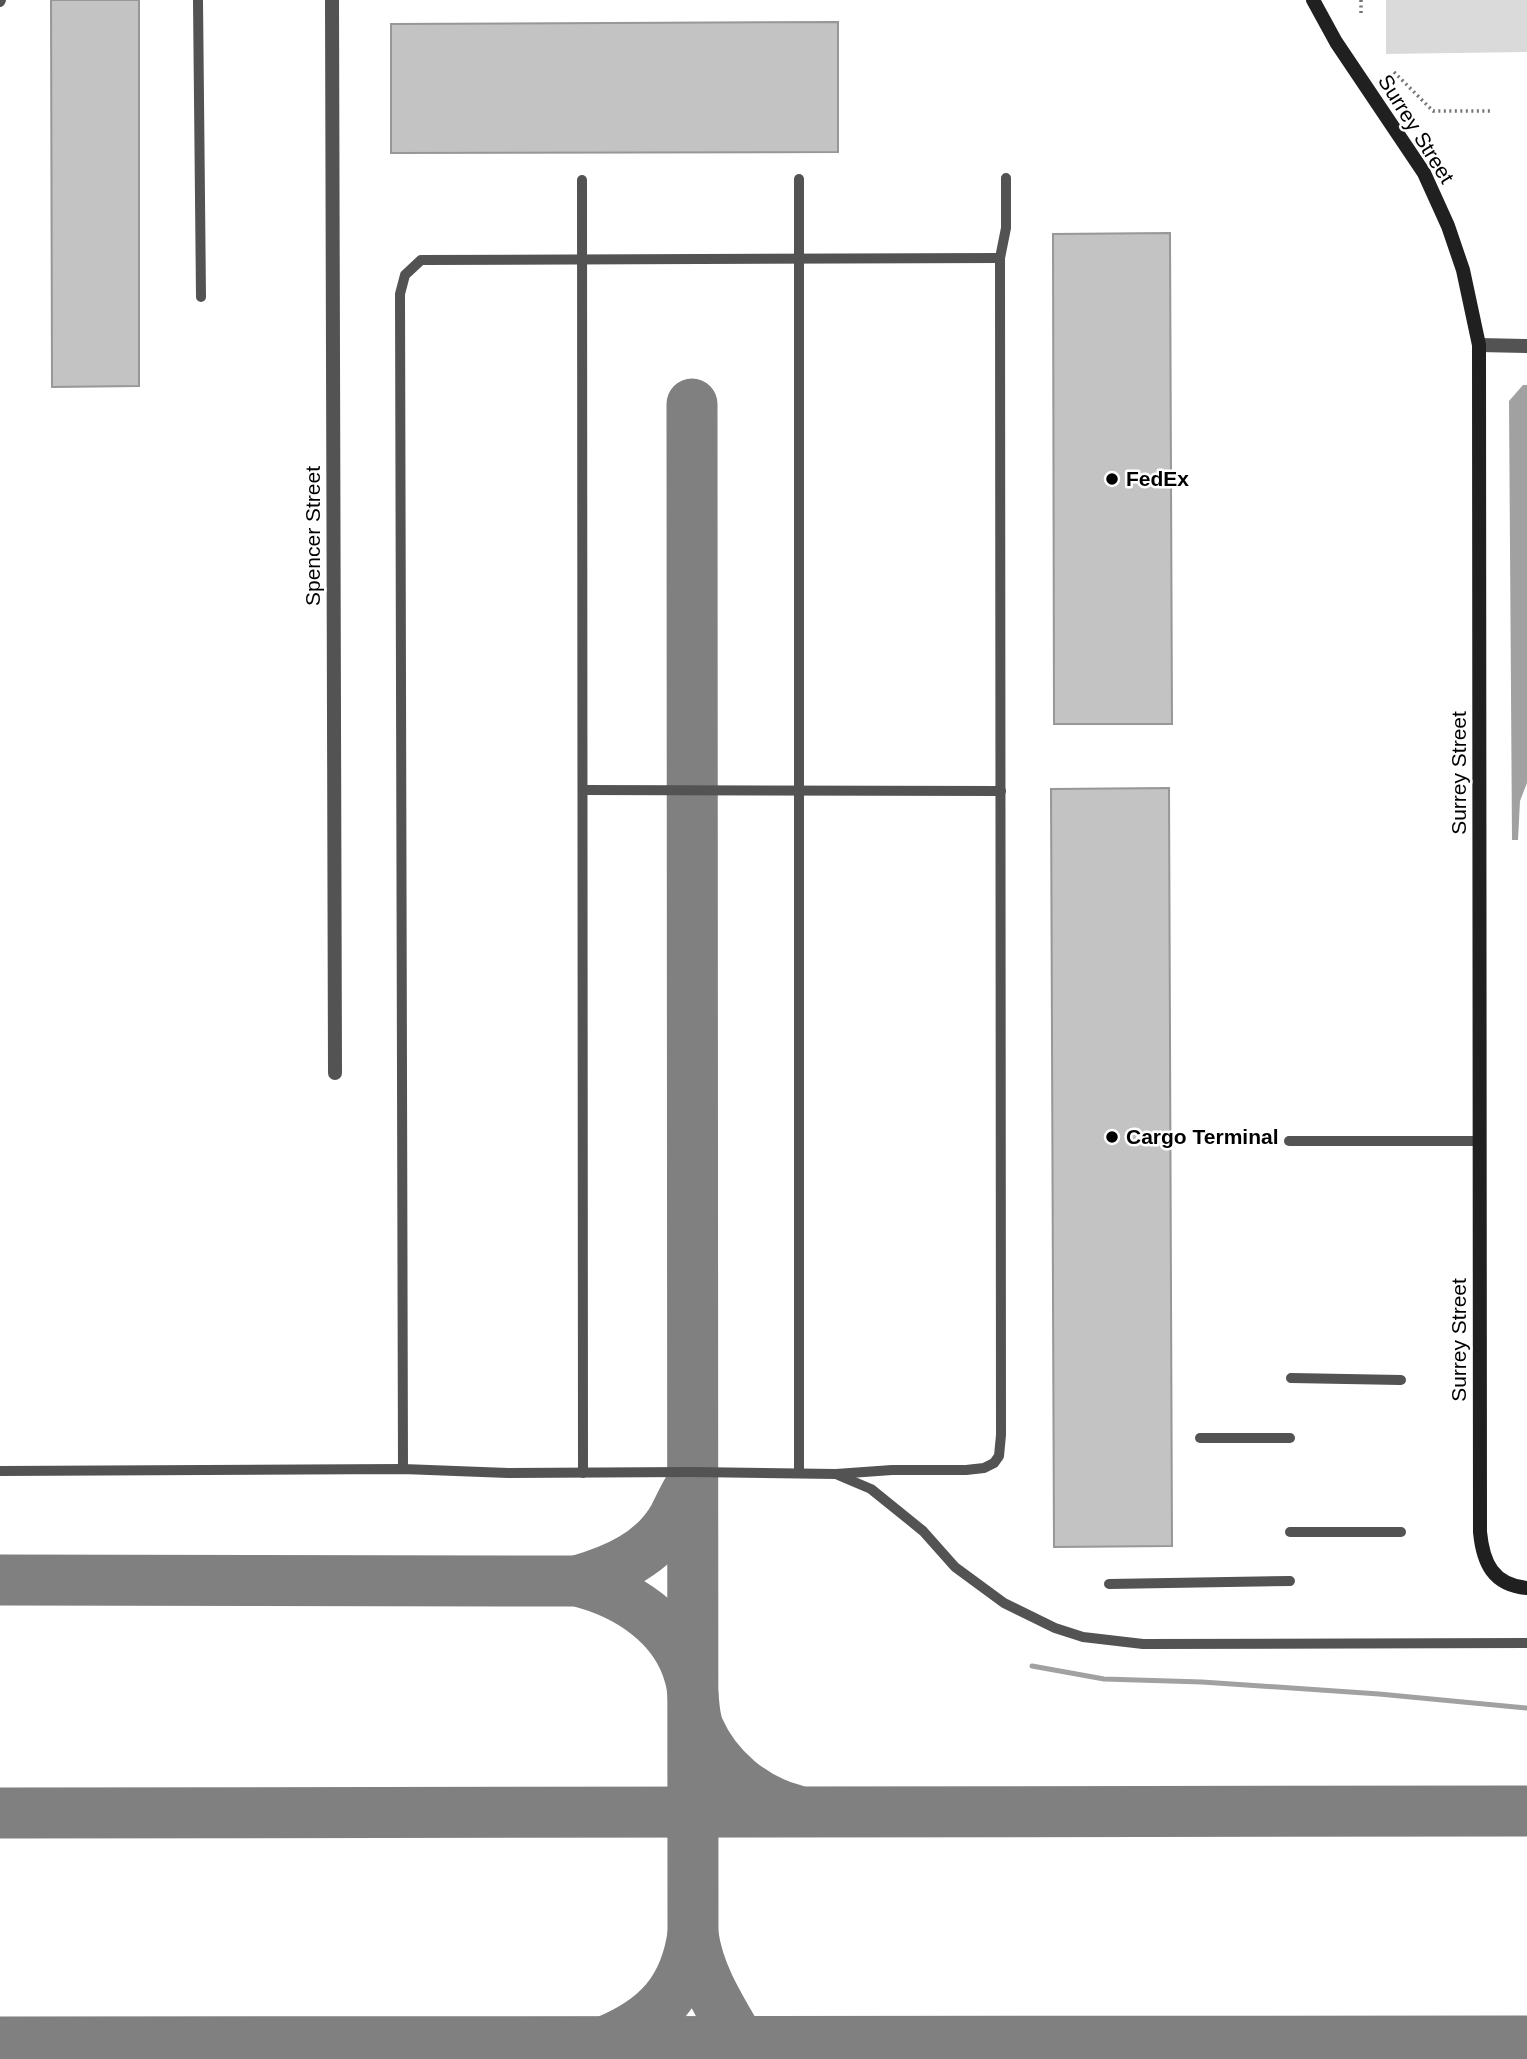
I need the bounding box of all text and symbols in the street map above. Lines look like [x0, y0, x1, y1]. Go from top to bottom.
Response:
street label: Surrey Street [1374, 70, 1459, 187]
street label: Spencer Street [301, 466, 324, 606]
place label: FedEx [1126, 467, 1189, 490]
marker: FedEx [1104, 471, 1120, 487]
street label: Surrey Street [1447, 711, 1470, 835]
place label: Cargo Terminal [1126, 1125, 1278, 1148]
marker: Cargo Terminal [1104, 1129, 1120, 1145]
street label: Surrey Street [1447, 1278, 1470, 1402]

